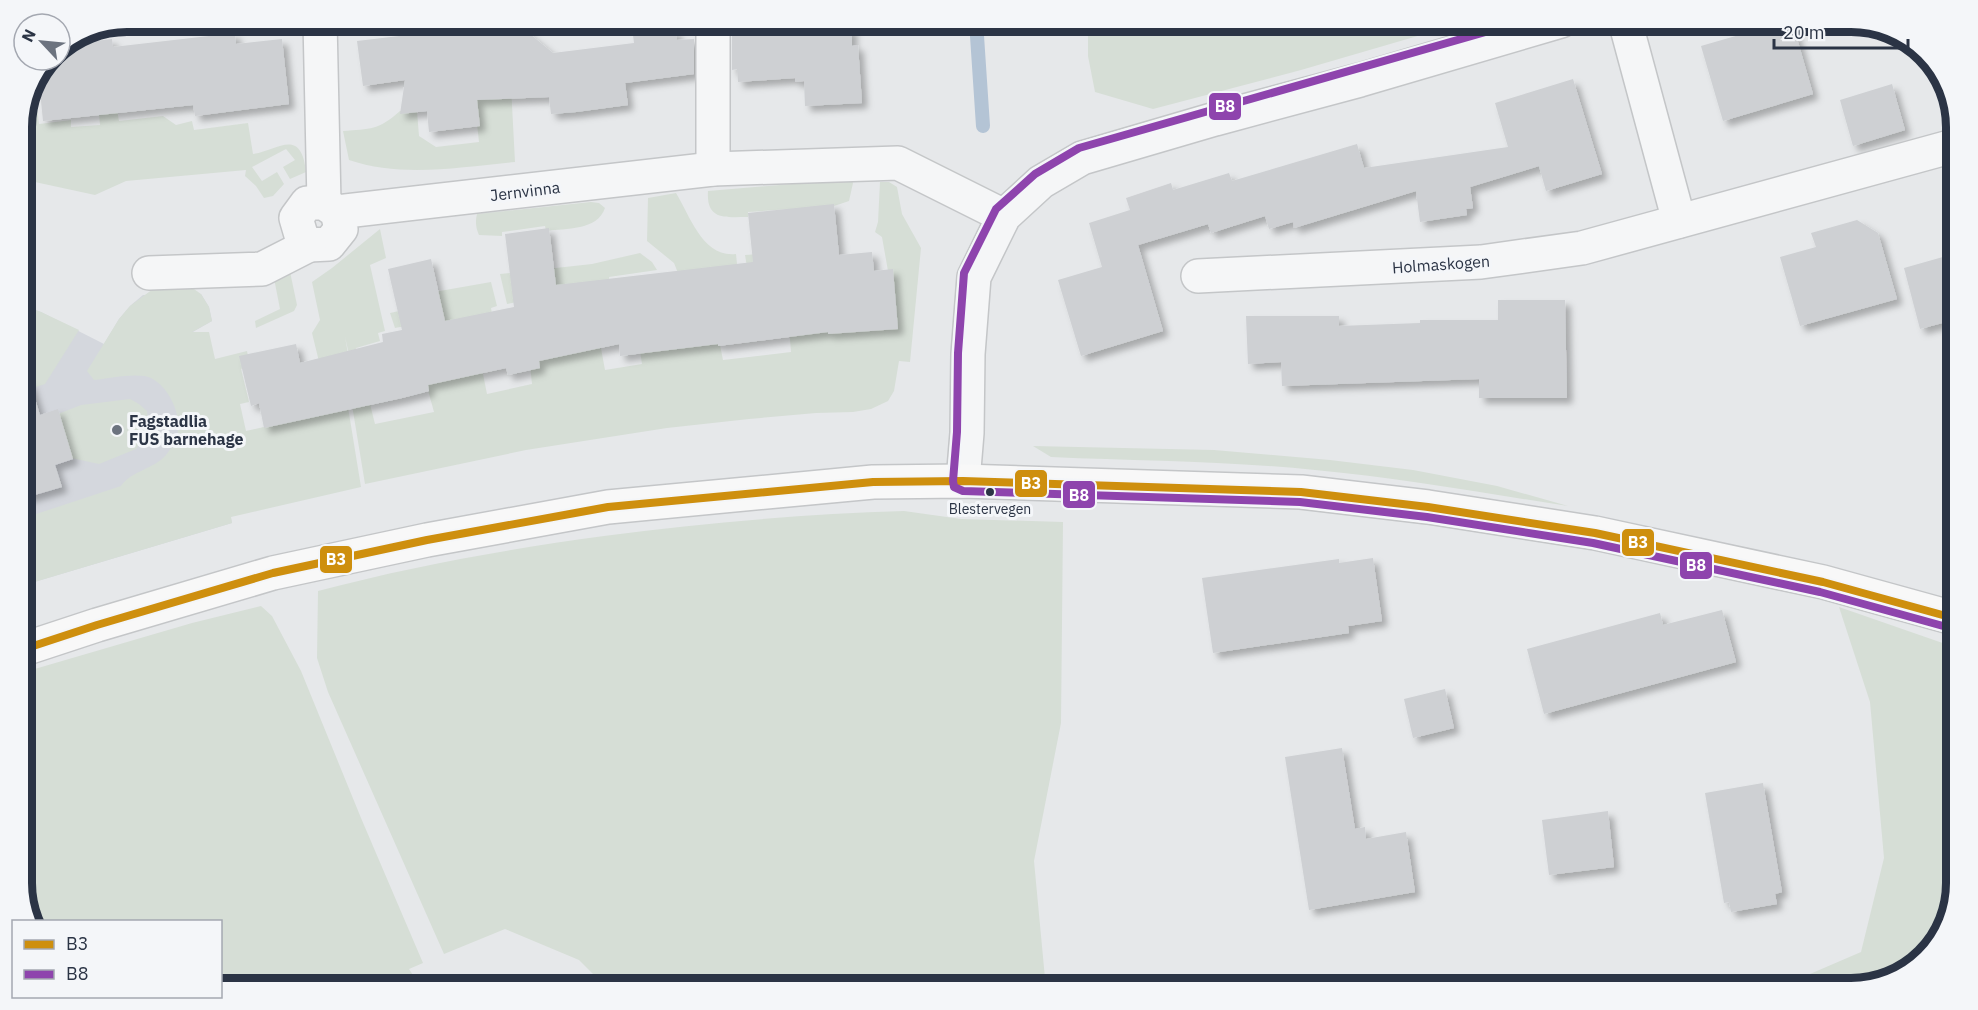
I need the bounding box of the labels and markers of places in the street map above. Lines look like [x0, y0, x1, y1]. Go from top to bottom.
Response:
place label: Fagstadlia FUS barnehage [129, 411, 243, 449]
marker: Fagstadlia FUS barnehage [110, 423, 124, 437]
marker: Blestervegen [984, 486, 996, 498]
place label: Blestervegen [949, 500, 1031, 518]

